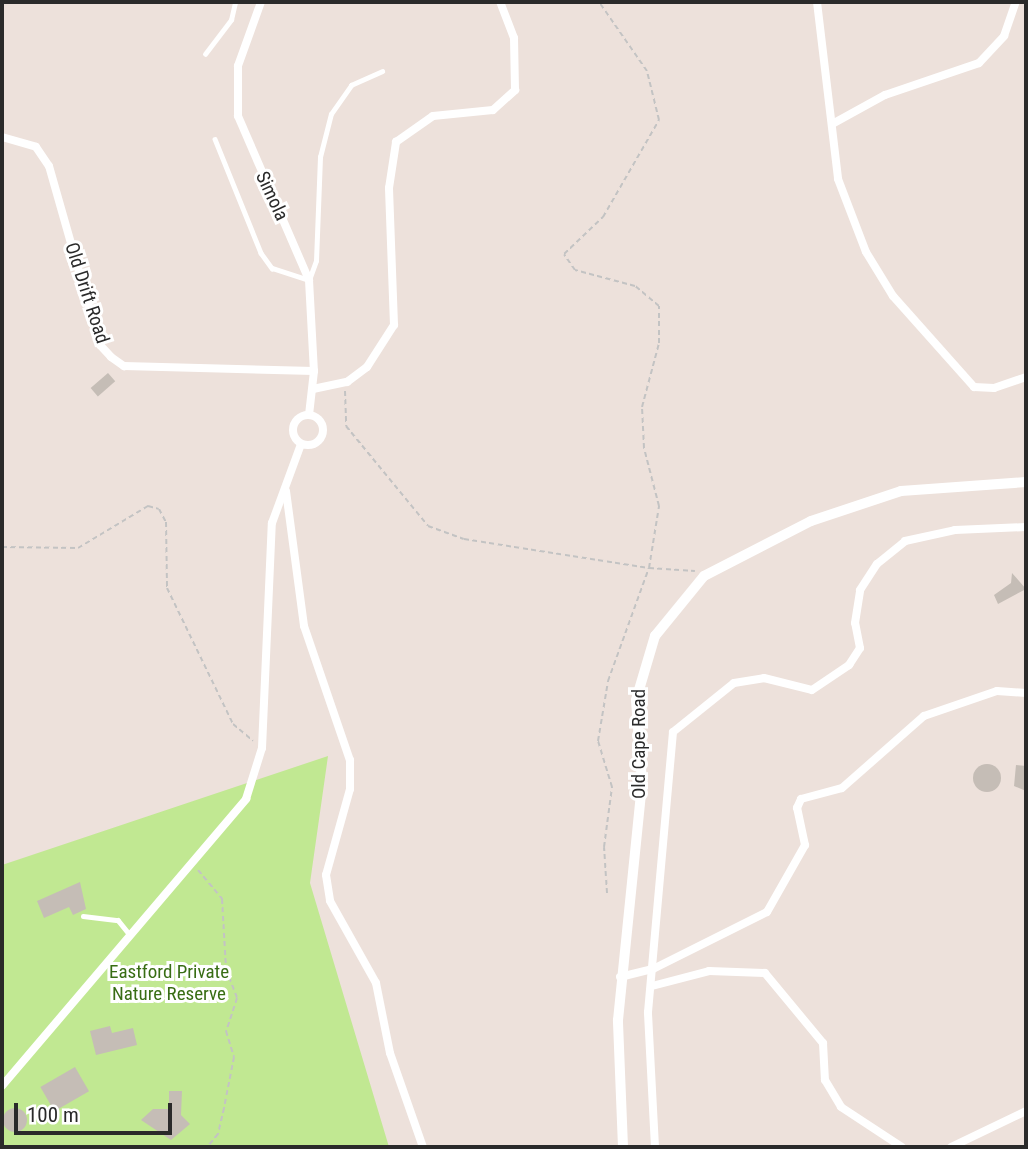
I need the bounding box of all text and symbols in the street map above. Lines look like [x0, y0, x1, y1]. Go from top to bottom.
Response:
street label: Simola [251, 168, 293, 224]
street label: Old Drift Road [60, 240, 114, 346]
street label: Old Cape Road [628, 689, 650, 799]
park label: Eastford Private Nature Reserve [109, 961, 229, 1005]
scale bar [18, 1090, 175, 1134]
text: 100 m [27, 1103, 79, 1127]

